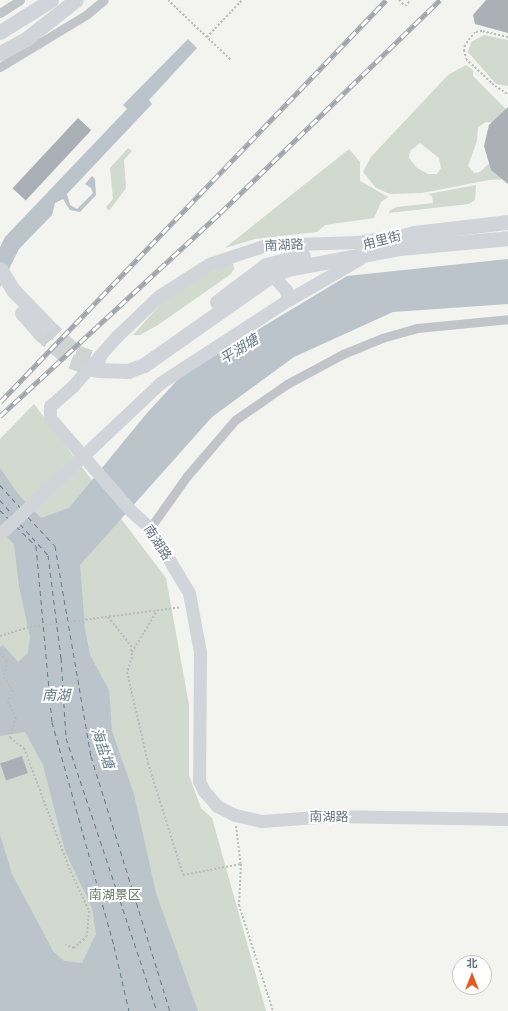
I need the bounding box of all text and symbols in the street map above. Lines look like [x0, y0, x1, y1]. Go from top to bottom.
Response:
street label: 甪里街 [361, 229, 403, 253]
street label: 南湖路 [264, 237, 304, 255]
water label: 平湖塘 [217, 331, 261, 367]
street label: 南湖路 [140, 522, 174, 564]
water label: 南湖 [42, 687, 70, 703]
water label: 海盐塘 [88, 725, 118, 771]
street label: 南湖路 [310, 809, 348, 825]
park label: 南湖景区 [89, 887, 141, 903]
north arrow [452, 955, 492, 995]
text: 北 [467, 957, 478, 970]

